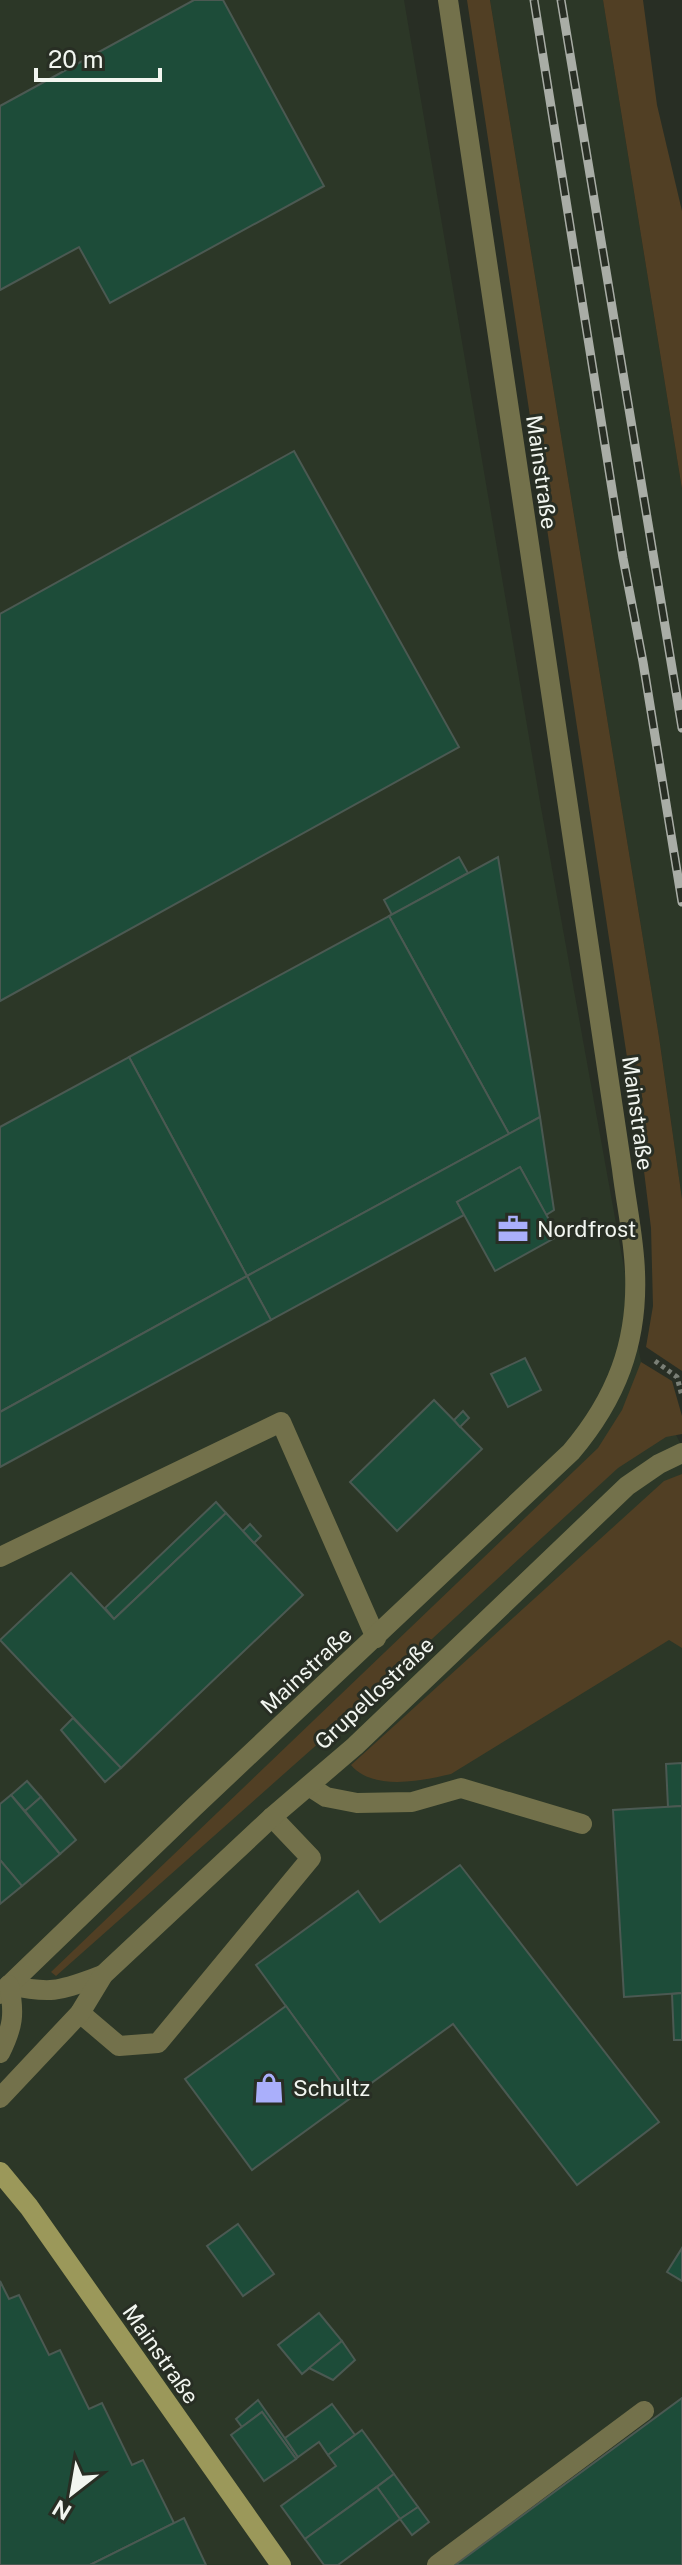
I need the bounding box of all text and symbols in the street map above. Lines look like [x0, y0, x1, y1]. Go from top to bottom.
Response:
scale bar [36, 32, 160, 82]
text: 20 m [48, 45, 104, 73]
street label: Mainstraße [521, 413, 563, 531]
street label: Mainstraße [617, 1054, 659, 1172]
office icon: Nordfrost [496, 1212, 530, 1246]
place label: Nordfrost [537, 1216, 636, 1242]
street label: Mainstraße [255, 1621, 357, 1719]
street label: Grupellostraße [309, 1631, 439, 1755]
shop icon: Schultz [252, 2071, 286, 2105]
place label: Schultz [293, 2075, 370, 2101]
street label: Mainstraße [117, 2299, 205, 2409]
north arrow [32, 2453, 112, 2533]
text: N [48, 2495, 76, 2526]

